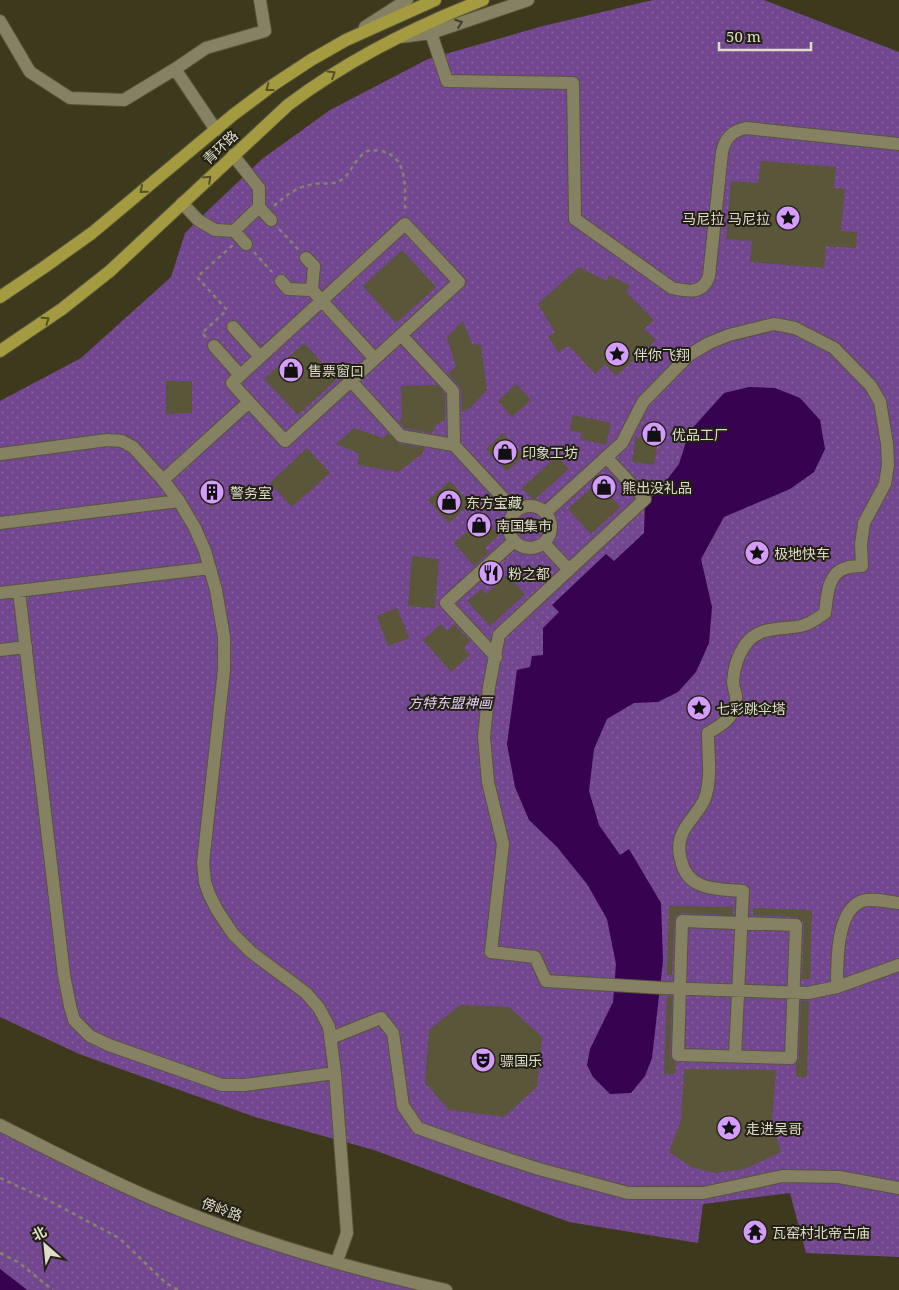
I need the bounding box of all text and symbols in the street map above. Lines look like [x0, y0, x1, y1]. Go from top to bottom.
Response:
one-way arrow [455, 19, 463, 29]
scale bar [719, 20, 812, 52]
text: 50 m [726, 26, 761, 46]
one-way arrow [326, 71, 336, 80]
one-way arrow [265, 82, 275, 91]
street label: 青环路 [198, 126, 242, 168]
one-way arrow [203, 176, 212, 185]
one-way arrow [140, 185, 149, 193]
place icon: 马尼拉 马尼拉 [775, 205, 801, 231]
place label: 马尼拉 马尼拉 [682, 209, 770, 228]
one-way arrow [41, 317, 50, 326]
place icon: 伴你飞翔 [604, 341, 630, 367]
place label: 伴你飞翔 [634, 345, 690, 364]
shop icon: 售票窗口 [278, 357, 304, 383]
place label: 售票窗口 [308, 361, 364, 380]
shop icon: 优品工厂 [641, 421, 667, 447]
place label: 优品工厂 [672, 425, 728, 444]
shop icon: 印象工坊 [492, 439, 518, 465]
place label: 印象工坊 [522, 443, 578, 462]
shop icon: 熊出没礼品 [591, 474, 617, 500]
place label: 熊出没礼品 [622, 478, 692, 497]
building icon: 警务室 [199, 479, 225, 505]
place label: 警务室 [230, 483, 272, 502]
shop icon: 东方宝藏 [436, 489, 462, 515]
place label: 东方宝藏 [466, 493, 522, 512]
shop icon: 南国集市 [466, 512, 492, 538]
place label: 南国集市 [496, 516, 552, 535]
place icon: 极地快车 [744, 540, 770, 566]
place label: 极地快车 [774, 544, 830, 563]
restaurant icon: 粉之都 [478, 560, 504, 586]
place label: 粉之都 [508, 564, 550, 583]
park label: 方特东盟神画 [408, 693, 494, 712]
place icon: 七彩跳伞塔 [686, 695, 712, 721]
place label: 七彩跳伞塔 [716, 699, 786, 718]
theatre icon: 骠国乐 [470, 1047, 496, 1073]
place label: 骠国乐 [500, 1051, 542, 1070]
place icon: 走进吴哥 [716, 1115, 742, 1141]
place label: 走进吴哥 [746, 1119, 802, 1138]
street label: 傍岭路 [199, 1193, 245, 1225]
temple icon: 瓦窑村北帝古庙 [742, 1219, 768, 1245]
north arrow [20, 1220, 70, 1270]
text: 北 [28, 1221, 49, 1245]
place label: 瓦窑村北帝古庙 [772, 1223, 870, 1242]

